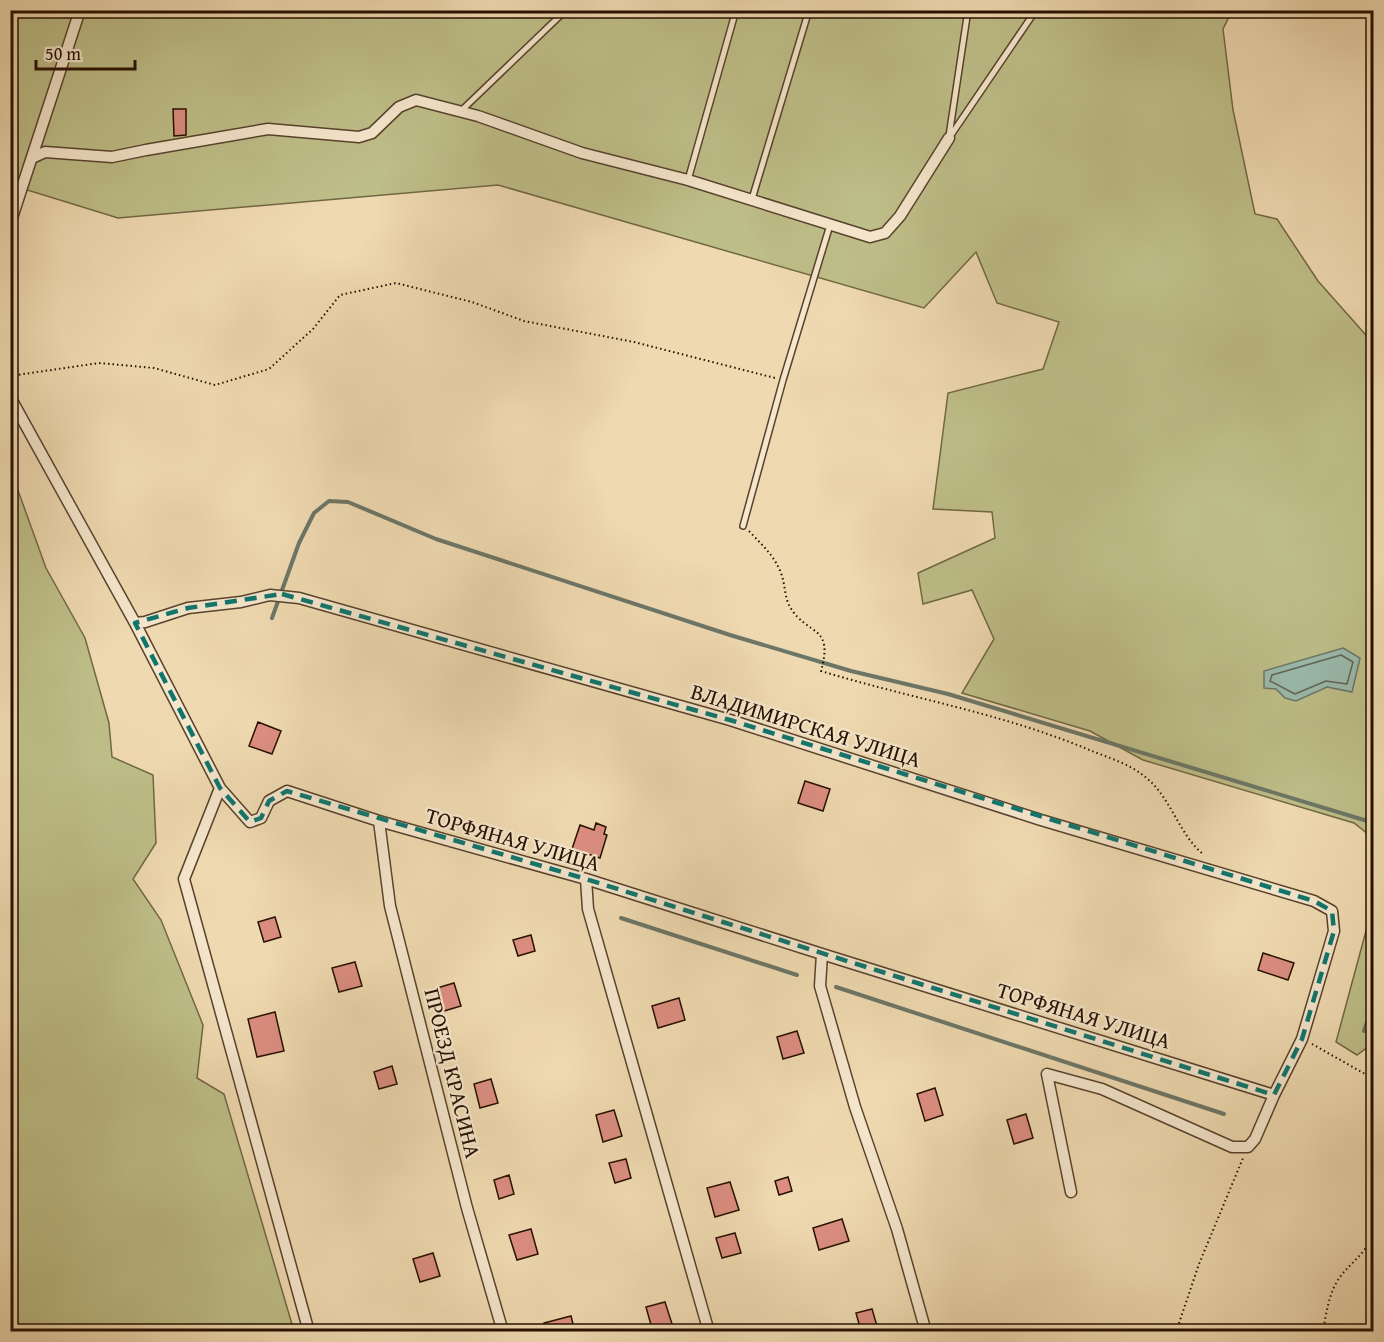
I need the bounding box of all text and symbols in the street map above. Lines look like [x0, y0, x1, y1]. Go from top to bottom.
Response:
scale bar [36, 33, 135, 71]
text: 50 m [45, 40, 81, 67]
street label: ВЛАДИМИРСКАЯ УЛИЦА [687, 675, 926, 775]
street label: ТОРФЯНАЯ УЛИЦА [422, 799, 605, 879]
street label: ТОРФЯНАЯ УЛИЦА [993, 973, 1175, 1057]
street label: ПРОЕЗД КРАСИНА [416, 985, 490, 1162]

